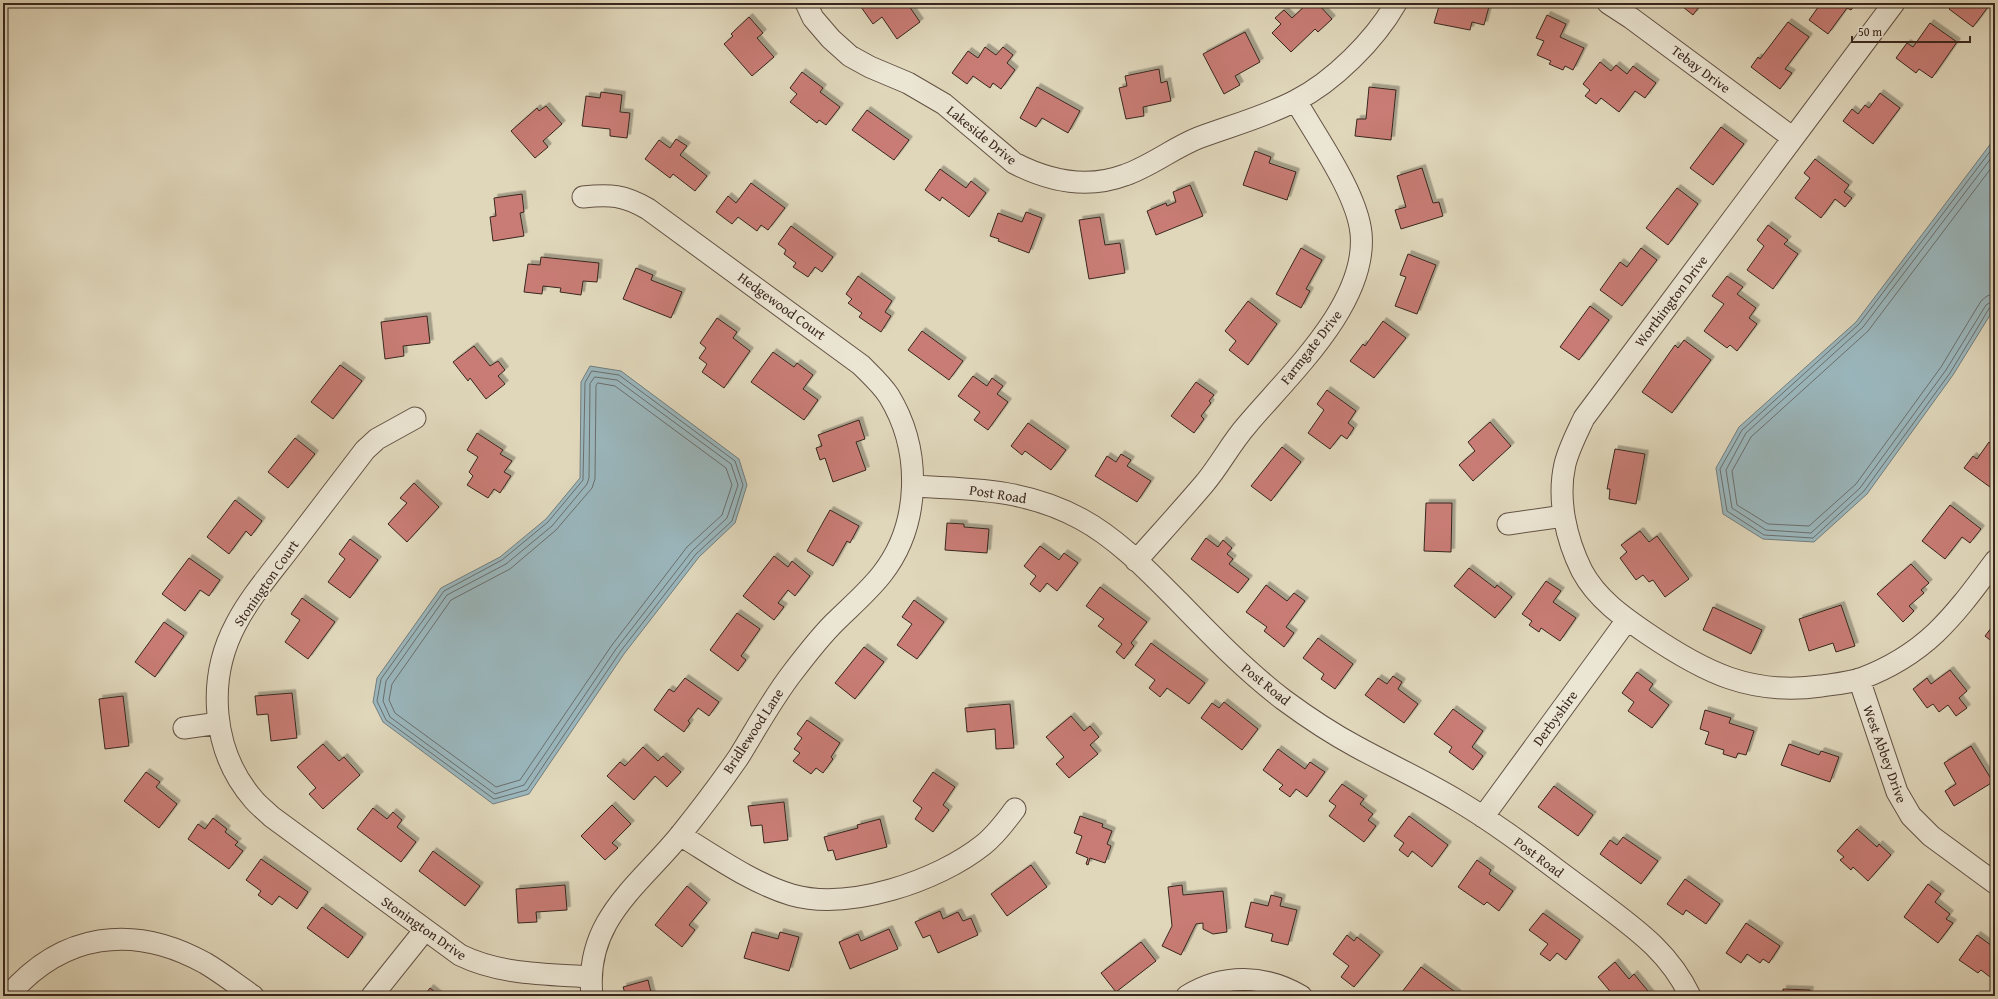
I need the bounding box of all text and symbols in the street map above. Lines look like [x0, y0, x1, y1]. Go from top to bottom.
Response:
scale bar [1852, 18, 1970, 44]
text: 50 m [1858, 23, 1882, 40]
street label: Tebay Drive [1667, 40, 1735, 98]
street label: Lakeside Drive [943, 101, 1022, 170]
street label: Worthington Drive [1630, 251, 1712, 351]
street label: Hedgewood Court [734, 267, 830, 345]
street label: Farmgate Drive [1276, 305, 1347, 389]
street label: Post Road [968, 480, 1029, 508]
street label: Stonington Court [229, 536, 303, 630]
street label: Post Road [1237, 658, 1295, 710]
street label: Bridlewood Lane [718, 684, 788, 778]
street label: Derbyshire [1528, 686, 1582, 750]
street label: West Abbey Drive [1858, 702, 1912, 806]
street label: Post Road [1510, 832, 1568, 883]
street label: Stonington Drive [377, 891, 471, 965]

